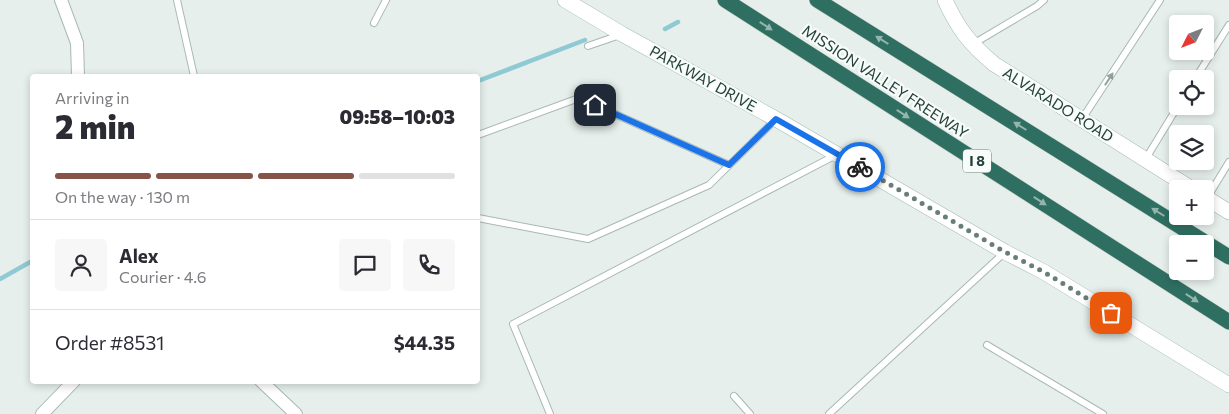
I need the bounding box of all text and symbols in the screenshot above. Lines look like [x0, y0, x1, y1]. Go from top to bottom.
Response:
north arrow [1169, 15, 1214, 60]
map controls [1169, 15, 1214, 280]
street label: MISSION VALLEY FREEWAY [799, 21, 972, 142]
one-way arrow [759, 22, 773, 31]
one-way arrow [876, 36, 889, 45]
street label: PARKWAY DRIVE [647, 41, 760, 115]
street label: ALVARADO ROAD [1000, 63, 1117, 145]
button: locate [1169, 70, 1214, 115]
one-way arrow [1104, 72, 1113, 85]
pin [574, 84, 616, 126]
text: Arriving in [55, 88, 129, 107]
icon: home [581, 91, 609, 119]
text: 09:58–10:03 [339, 105, 455, 128]
text: 2 min [55, 106, 135, 146]
one-way arrow [896, 109, 910, 118]
one-way arrow [1013, 122, 1027, 131]
button: layers [1169, 125, 1214, 170]
courier [835, 142, 885, 192]
road number: I 8 [963, 150, 991, 172]
icon: bike [846, 153, 874, 181]
button: + [1169, 180, 1214, 225]
text: On the way · 130 m [55, 187, 190, 206]
one-way arrow [1033, 196, 1047, 206]
one-way arrow [1151, 208, 1165, 217]
button: − [1169, 235, 1214, 280]
button: person [55, 239, 107, 291]
button: chat [339, 239, 391, 291]
button: phone [403, 239, 455, 291]
text: Alex [119, 244, 159, 267]
text: Courier · 4.6 [119, 267, 206, 286]
pin [1090, 292, 1132, 334]
one-way arrow [1185, 293, 1198, 303]
icon: bag [1097, 299, 1125, 327]
text: Order #8531 [55, 331, 164, 354]
text: $44.35 [394, 331, 455, 354]

